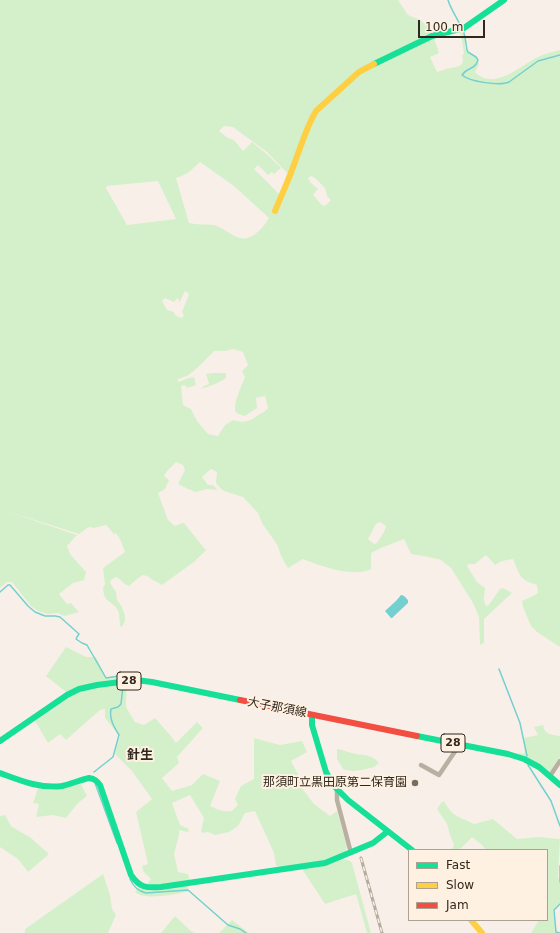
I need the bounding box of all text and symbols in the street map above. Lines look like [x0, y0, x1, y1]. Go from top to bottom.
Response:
scale bar [420, 12, 487, 38]
text: 100 m [425, 20, 463, 34]
road number: 28 [117, 672, 141, 690]
street label: 大子那須線 [246, 695, 308, 721]
road number: 28 [441, 734, 465, 752]
district label: 針生 [127, 748, 153, 764]
place label: 那須町立黒田原第二保育園 [263, 776, 407, 790]
marker: 那須町立黒田原第二保育園 [410, 778, 420, 788]
legend [408, 849, 548, 921]
text: Fast [446, 858, 470, 872]
text: Slow [446, 878, 474, 892]
text: Jam [446, 898, 469, 912]

